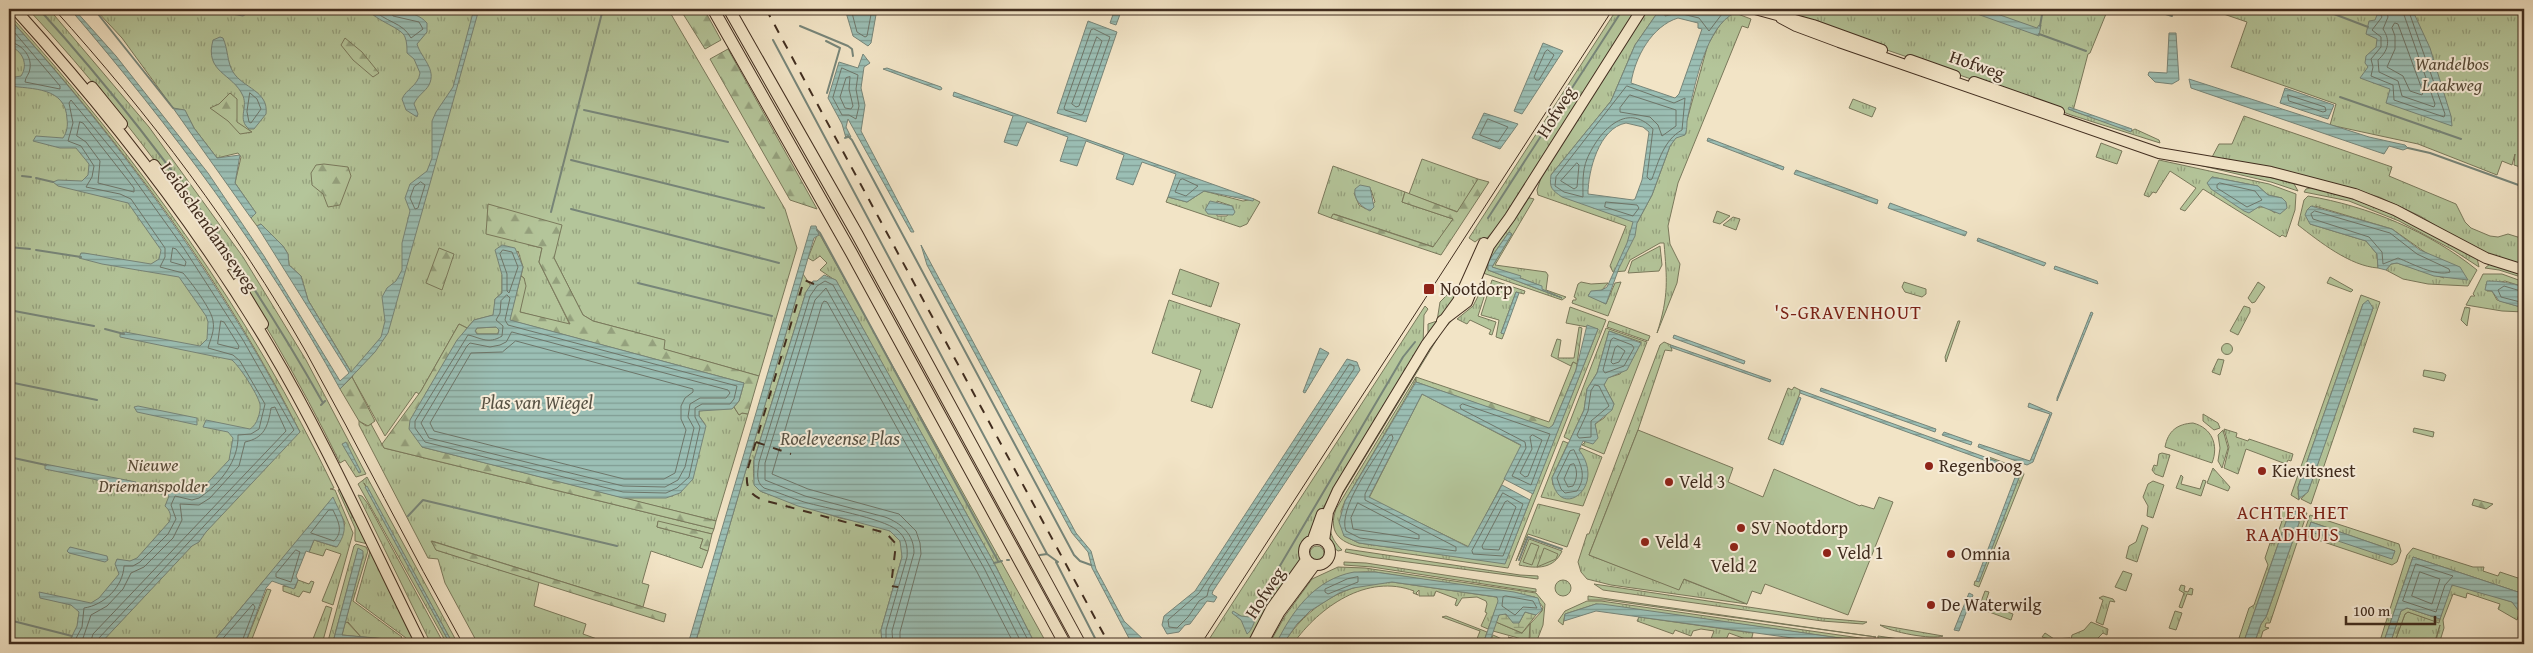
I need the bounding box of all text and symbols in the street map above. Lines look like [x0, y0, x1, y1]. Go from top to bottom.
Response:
street label: Hofweg [1946, 43, 2008, 87]
park label: Wandelbos Laakweg [2415, 50, 2489, 98]
street label: Hofweg [1529, 80, 1582, 143]
street label: Leidschendamseweg [154, 156, 265, 297]
place label: Nootdorp [1440, 275, 1513, 302]
marker: Nootdorp [1422, 282, 1436, 296]
district label: 'S-GRAVENHOUT [1774, 298, 1922, 326]
water label: Plas van Wiegel [480, 388, 593, 416]
water label: Roeleveense Plas [779, 424, 900, 452]
park label: Nieuwe Driemanspolder [97, 451, 209, 499]
place label: Regenboog [1939, 452, 2022, 479]
place label: Kievitsnest [2272, 457, 2356, 484]
marker: Regenboog [1923, 460, 1935, 472]
marker: Kievitsnest [2256, 465, 2268, 477]
place label: Veld 3 [1679, 468, 1725, 495]
marker: Veld 3 [1663, 476, 1675, 488]
district label: ACHTER HET RAADHUIS [2237, 498, 2349, 548]
place label: SV Nootdorp [1751, 514, 1848, 541]
marker: SV Nootdorp [1735, 522, 1747, 534]
place label: Veld 4 [1655, 528, 1701, 555]
marker: Veld 4 [1639, 536, 1651, 548]
place label: Veld 1 [1837, 539, 1883, 566]
place label: Omnia [1961, 540, 2011, 567]
marker: Veld 2 [1728, 541, 1740, 553]
marker: Veld 1 [1821, 547, 1833, 559]
marker: Omnia [1945, 548, 1957, 560]
place label: Veld 2 [1711, 552, 1757, 579]
street label: Hofweg [1238, 562, 1291, 624]
place label: De Waterwilg [1941, 591, 2042, 618]
scale bar [2346, 593, 2434, 625]
marker: De Waterwilg [1925, 599, 1937, 611]
text: 100 m [2353, 600, 2391, 621]

